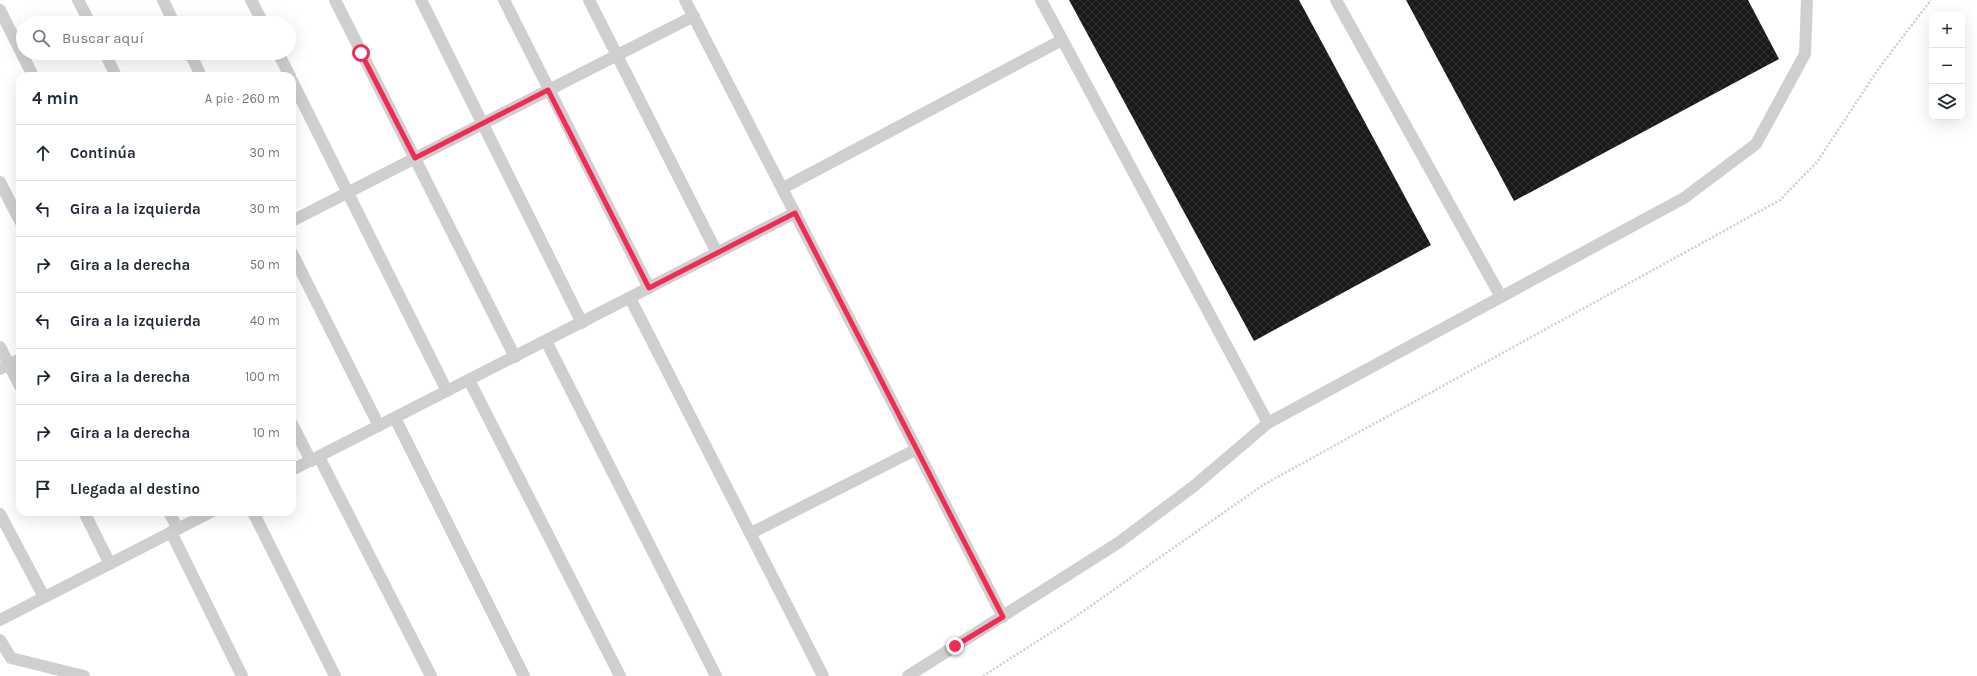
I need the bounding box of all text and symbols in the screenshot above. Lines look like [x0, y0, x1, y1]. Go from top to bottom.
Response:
map controls [1929, 12, 1965, 120]
button: + [1929, 12, 1965, 48]
search box [16, 16, 296, 60]
icon: search [30, 27, 52, 49]
text: Buscar aquí [62, 29, 144, 47]
route start [352, 44, 370, 62]
button: − [1929, 48, 1965, 84]
button: layers [1929, 84, 1965, 120]
text: 4 min [32, 88, 79, 108]
text: A pie · 260 m [205, 91, 280, 106]
icon: ahead [32, 142, 54, 164]
text: Continúa [70, 144, 136, 162]
text: 30 m [249, 145, 280, 160]
icon: left [32, 198, 54, 220]
text: Gira a la izquierda [70, 200, 201, 218]
text: 30 m [249, 201, 280, 216]
icon: right [32, 254, 54, 276]
text: Gira a la derecha [70, 256, 190, 274]
text: 50 m [250, 257, 280, 272]
icon: left [32, 310, 54, 332]
text: Gira a la izquierda [70, 312, 201, 330]
text: 40 m [250, 313, 280, 328]
icon: right [32, 366, 54, 388]
text: Gira a la derecha [70, 368, 190, 386]
text: 100 m [245, 369, 280, 384]
icon: right [32, 422, 54, 444]
text: Gira a la derecha [70, 424, 190, 442]
text: 10 m [253, 425, 280, 440]
icon: arrive [32, 478, 54, 500]
text: Llegada al destino [70, 480, 200, 498]
route end [946, 637, 964, 655]

